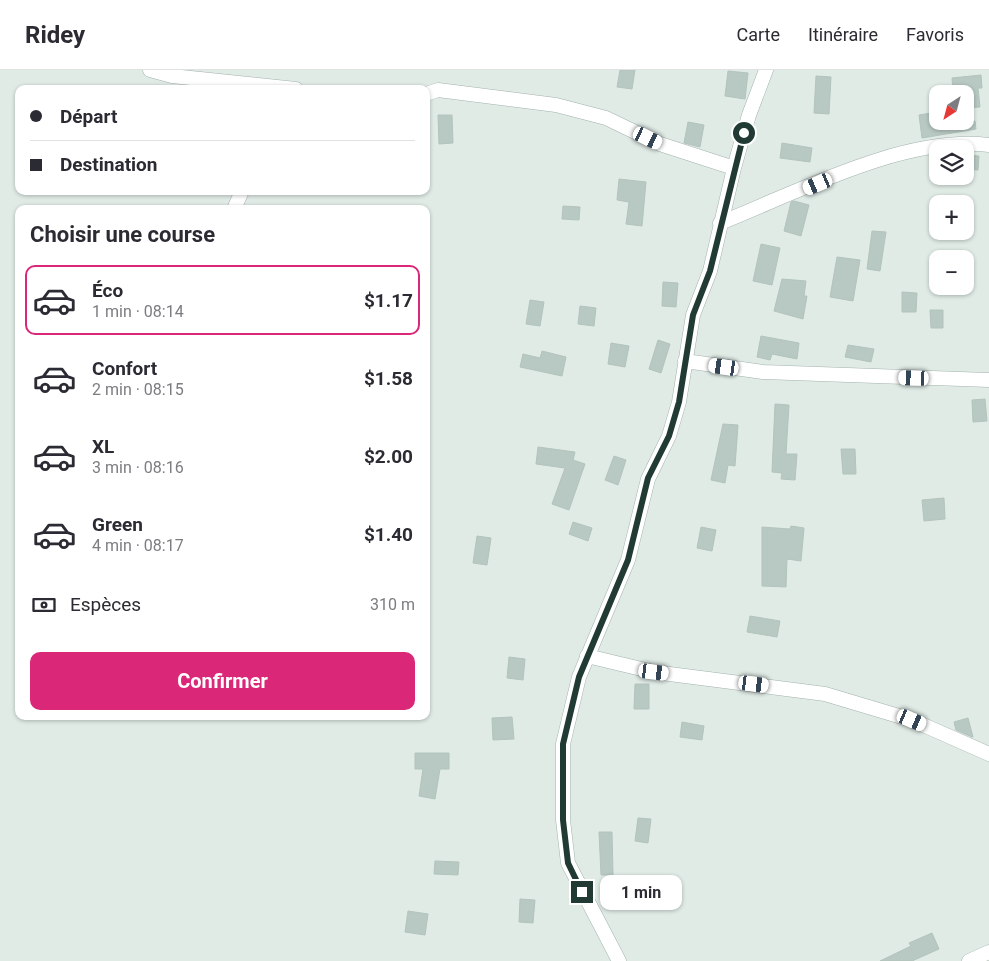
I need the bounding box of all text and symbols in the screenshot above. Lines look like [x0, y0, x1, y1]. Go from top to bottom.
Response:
text: Ridey [25, 21, 85, 49]
text: Carte [737, 24, 780, 45]
text: Itinéraire [808, 24, 878, 45]
text: Favoris [906, 24, 964, 45]
north arrow [929, 85, 974, 130]
map controls [929, 85, 974, 295]
text: Départ [60, 105, 117, 128]
route start [733, 122, 755, 144]
car [631, 125, 664, 151]
button: layers [929, 140, 974, 185]
text: Destination [60, 153, 157, 176]
car [801, 171, 834, 197]
button: + [929, 195, 974, 240]
text: Choisir une course [30, 222, 215, 247]
button: − [929, 250, 974, 295]
icon: car [32, 278, 77, 323]
text: Éco [92, 279, 123, 302]
text: $1.17 [364, 289, 413, 312]
text: 1 min · 08:14 [92, 302, 184, 321]
icon: car [32, 356, 77, 401]
text: Confort [92, 357, 157, 380]
car [708, 357, 739, 377]
text: $1.58 [364, 367, 413, 390]
car [898, 370, 929, 386]
text: 2 min · 08:15 [92, 380, 184, 399]
icon: car [32, 434, 77, 479]
text: XL [92, 435, 114, 458]
text: $2.00 [364, 445, 413, 468]
text: 3 min · 08:16 [92, 458, 184, 477]
icon: car [32, 512, 77, 557]
text: Green [92, 513, 143, 536]
text: $1.40 [364, 523, 413, 546]
text: 4 min · 08:17 [92, 536, 184, 555]
icon: cash [30, 591, 58, 619]
text: Espèces [70, 593, 141, 616]
text: 310 m [370, 595, 415, 614]
button: Confirmer [30, 652, 415, 710]
car [638, 663, 669, 681]
car [738, 675, 769, 693]
car [895, 707, 928, 733]
callout: 1 min [600, 874, 682, 910]
route end [571, 881, 593, 903]
text: 1 min [621, 883, 661, 902]

